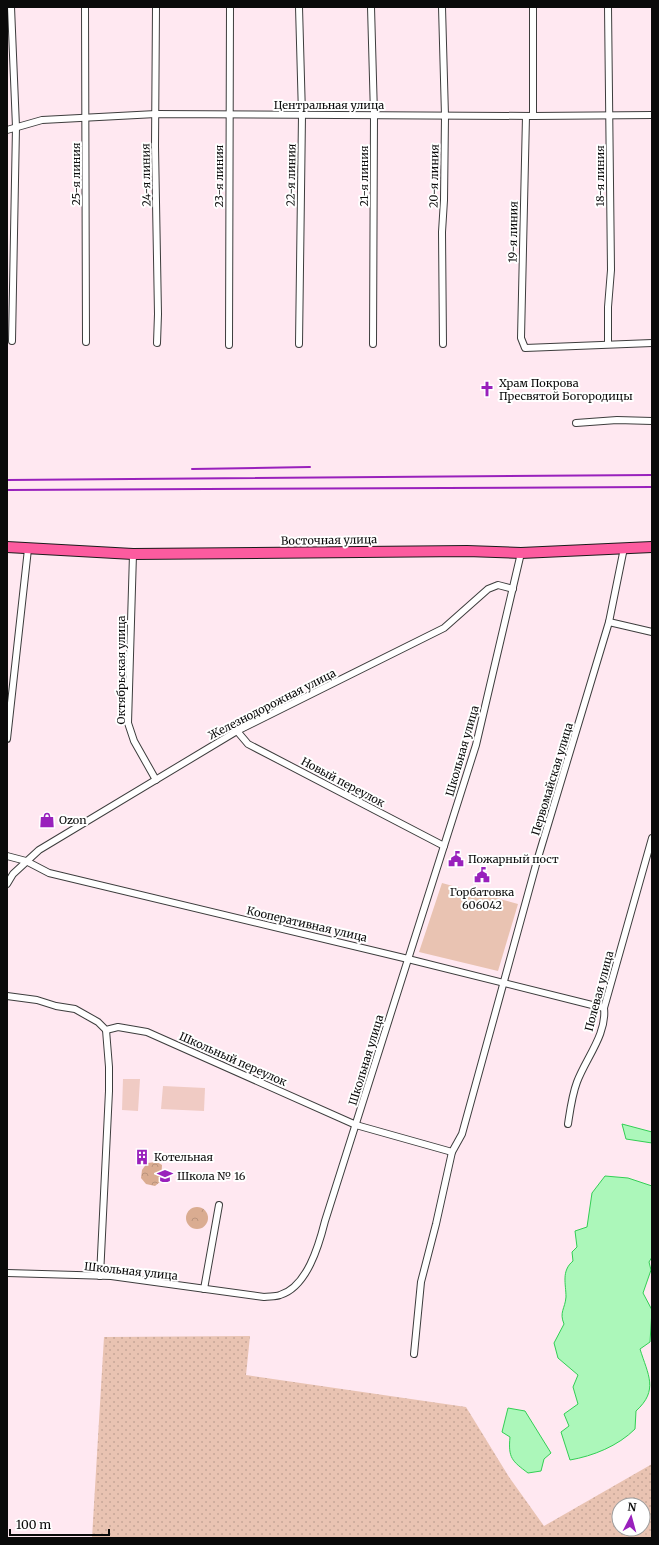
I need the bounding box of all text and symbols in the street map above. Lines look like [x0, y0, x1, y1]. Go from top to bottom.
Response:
street label: Центральная улица [274, 98, 384, 112]
street label: 25-я линия [69, 142, 83, 205]
street label: 24-я линия [138, 143, 154, 207]
street label: 22-я линия [283, 143, 299, 206]
street label: 20-я линия [426, 143, 442, 208]
street label: 23-я линия [212, 144, 226, 207]
street label: 21-я линия [357, 145, 371, 206]
street label: 18-я линия [593, 145, 607, 207]
street label: 19-я линия [505, 201, 521, 263]
place label: Храм Покрова Пресвятой Богородицы [499, 376, 633, 403]
church icon: Храм Покрова Пресвятой Богородицы [478, 380, 496, 398]
street label: Восточная улица [281, 532, 377, 548]
street label: Октябрьская улица [114, 615, 128, 724]
street label: Железнодорожная улица [206, 666, 338, 742]
street label: Школьная улица [442, 704, 482, 798]
street label: Первомайская улица [528, 721, 576, 837]
street label: Новый переулок [299, 754, 387, 810]
shop icon: Ozon [38, 811, 56, 829]
place label: Ozon [59, 813, 87, 827]
public building icon: Пожарный пост [447, 850, 465, 868]
place label: Пожарный пост [468, 852, 559, 866]
public building icon: Горбатовка 606042 [473, 866, 491, 884]
place label: Горбатовка 606042 [450, 885, 514, 912]
street label: Кооперативная улица [245, 903, 369, 945]
street label: Полевая улица [582, 949, 616, 1033]
street label: Школьная улица [346, 1013, 386, 1107]
street label: Школьный переулок [177, 1029, 289, 1089]
building icon: Котельная [133, 1148, 151, 1166]
place label: Котельная [154, 1150, 214, 1164]
school or university icon: Школа № 16 [156, 1167, 174, 1185]
place label: Школа № 16 [177, 1169, 246, 1183]
street label: Школьная улица [84, 1259, 179, 1283]
north arrow [611, 1497, 651, 1537]
text: N [627, 1500, 637, 1515]
scale bar [10, 1511, 109, 1537]
text: 100 m [16, 1517, 51, 1532]

